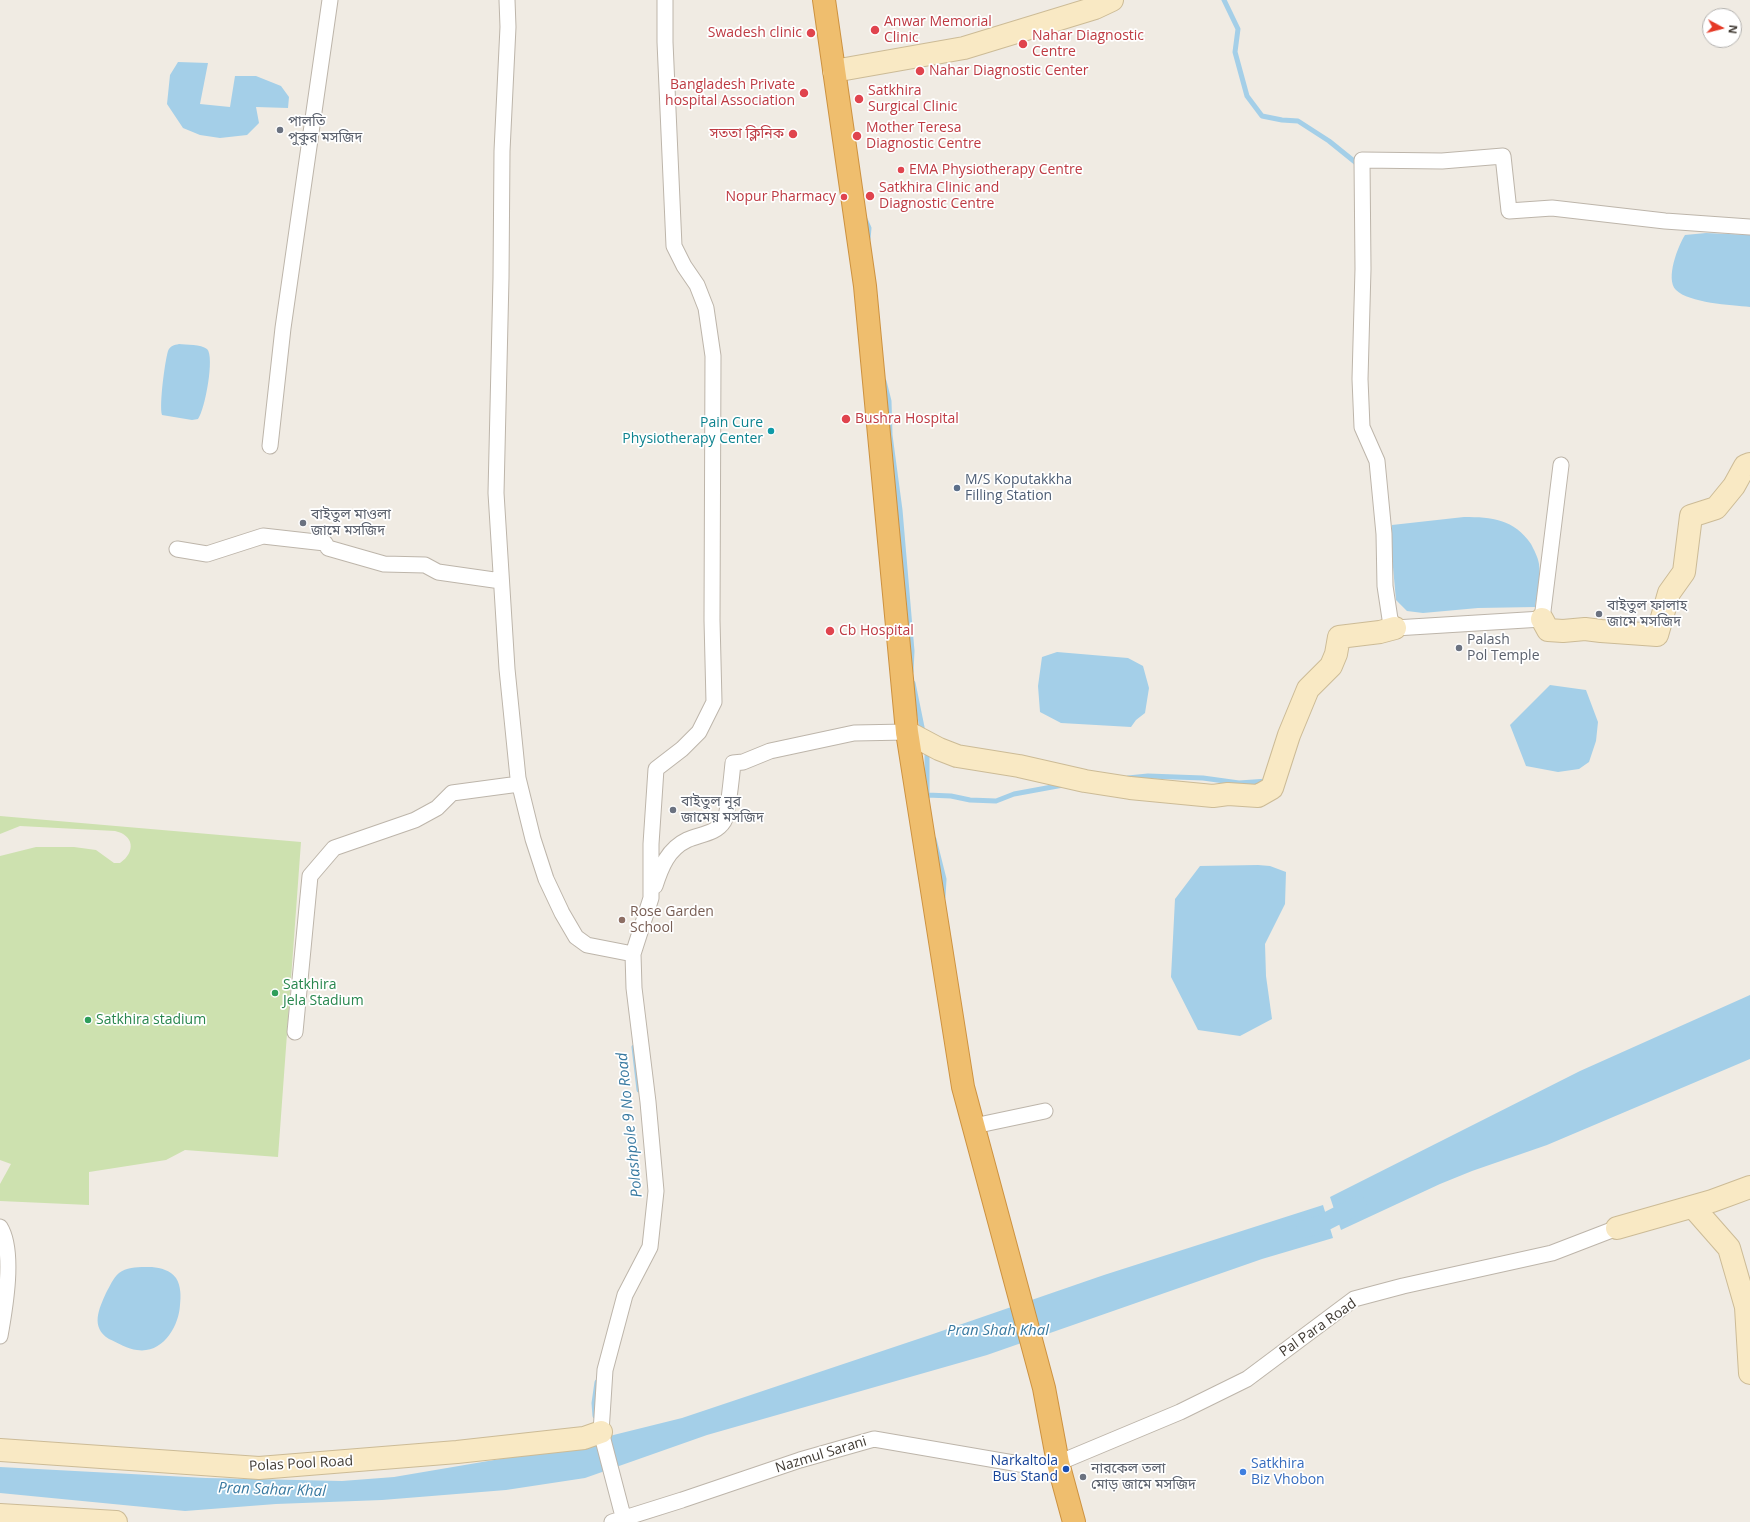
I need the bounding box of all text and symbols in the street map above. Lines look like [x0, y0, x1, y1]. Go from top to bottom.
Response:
north arrow [1702, 8, 1742, 48]
place label: Anwar Memorial Clinic [884, 14, 992, 46]
marker: Anwar Memorial Clinic [869, 24, 881, 36]
text: N [1725, 24, 1741, 35]
place label: Swadesh clinic [708, 25, 802, 41]
marker: Swadesh clinic [805, 27, 817, 39]
place label: Nahar Diagnostic Centre [1032, 28, 1144, 60]
marker: Nahar Diagnostic Centre [1017, 38, 1029, 50]
place label: Nahar Diagnostic Center [929, 63, 1089, 79]
marker: Nahar Diagnostic Center [914, 65, 926, 77]
place label: Bangladesh Private hospital Association [665, 77, 795, 110]
place label: Satkhira Surgical Clinic [868, 83, 957, 116]
marker: Bangladesh Private hospital Association [798, 87, 810, 99]
marker: Satkhira Surgical Clinic [853, 93, 865, 105]
place label: পালতি পুকুর মসজিদ [288, 114, 362, 146]
place label: Mother Teresa Diagnostic Centre [866, 120, 981, 152]
marker: পালতি পুকুর মসজিদ [275, 125, 285, 135]
place label: সততা ক্লিনিক [710, 126, 784, 142]
marker: সততা ক্লিনিক [787, 128, 799, 140]
marker: Mother Teresa Diagnostic Centre [851, 130, 863, 142]
place label: EMA Physiotherapy Centre [909, 162, 1083, 178]
marker: EMA Physiotherapy Centre [896, 165, 906, 175]
place label: Satkhira Clinic and Diagnostic Centre [879, 180, 999, 212]
place label: Nopur Pharmacy [726, 189, 836, 205]
marker: Satkhira Clinic and Diagnostic Centre [864, 190, 876, 202]
marker: Nopur Pharmacy [839, 192, 849, 202]
place label: Bushra Hospital [855, 411, 959, 427]
marker: Bushra Hospital [840, 413, 852, 425]
place label: Pain Cure Physiotherapy Center [622, 415, 763, 448]
marker: Pain Cure Physiotherapy Center [766, 426, 776, 436]
place label: M/S Koputakkha Filling Station [965, 472, 1072, 504]
marker: M/S Koputakkha Filling Station [952, 483, 962, 493]
place label: বাইতুল মাওলা জামে মসজিদ [311, 507, 391, 540]
marker: বাইতুল মাওলা জামে মসজিদ [298, 518, 308, 528]
place label: বাইতুল ফালাহ জামে মসজিদ [1607, 598, 1687, 630]
marker: বাইতুল ফালাহ জামে মসজিদ [1594, 609, 1604, 619]
place label: Cb Hospital [839, 623, 914, 639]
marker: Cb Hospital [824, 625, 836, 637]
place label: Palash Pol Temple [1467, 632, 1540, 664]
marker: Palash Pol Temple [1454, 643, 1464, 653]
place label: বাইতুল নূর জামেয় মসজিদ [681, 794, 764, 826]
marker: বাইতুল নূর জামেয় মসজিদ [668, 805, 678, 815]
place label: Rose Garden School [630, 904, 714, 936]
marker: Rose Garden School [617, 915, 627, 925]
place label: Satkhira Jela Stadium [283, 977, 364, 1010]
marker: Satkhira Jela Stadium [270, 988, 280, 998]
place label: Satkhira stadium [96, 1012, 206, 1028]
marker: Satkhira stadium [83, 1015, 93, 1025]
water label: Polashpole 9 No Road [613, 1052, 647, 1198]
street label: Pal Para Road [1276, 1295, 1360, 1361]
water label: Pran Shah Khal [947, 1322, 1049, 1340]
street label: Nazmul Sarani [773, 1433, 869, 1477]
street label: Polas Pool Road [248, 1453, 354, 1475]
place label: Narkaltola Bus Stand [991, 1453, 1058, 1486]
place label: Satkhira Biz Vhobon [1251, 1456, 1325, 1488]
place label: নারকেল তলা মোড় জামে মসজিদ [1091, 1461, 1196, 1494]
marker: Narkaltola Bus Stand [1061, 1464, 1071, 1474]
marker: Satkhira Biz Vhobon [1238, 1467, 1248, 1477]
marker: নারকেল তলা মোড় জামে মসজিদ [1078, 1472, 1088, 1482]
water label: Pran Sahar Khal [218, 1479, 326, 1501]

